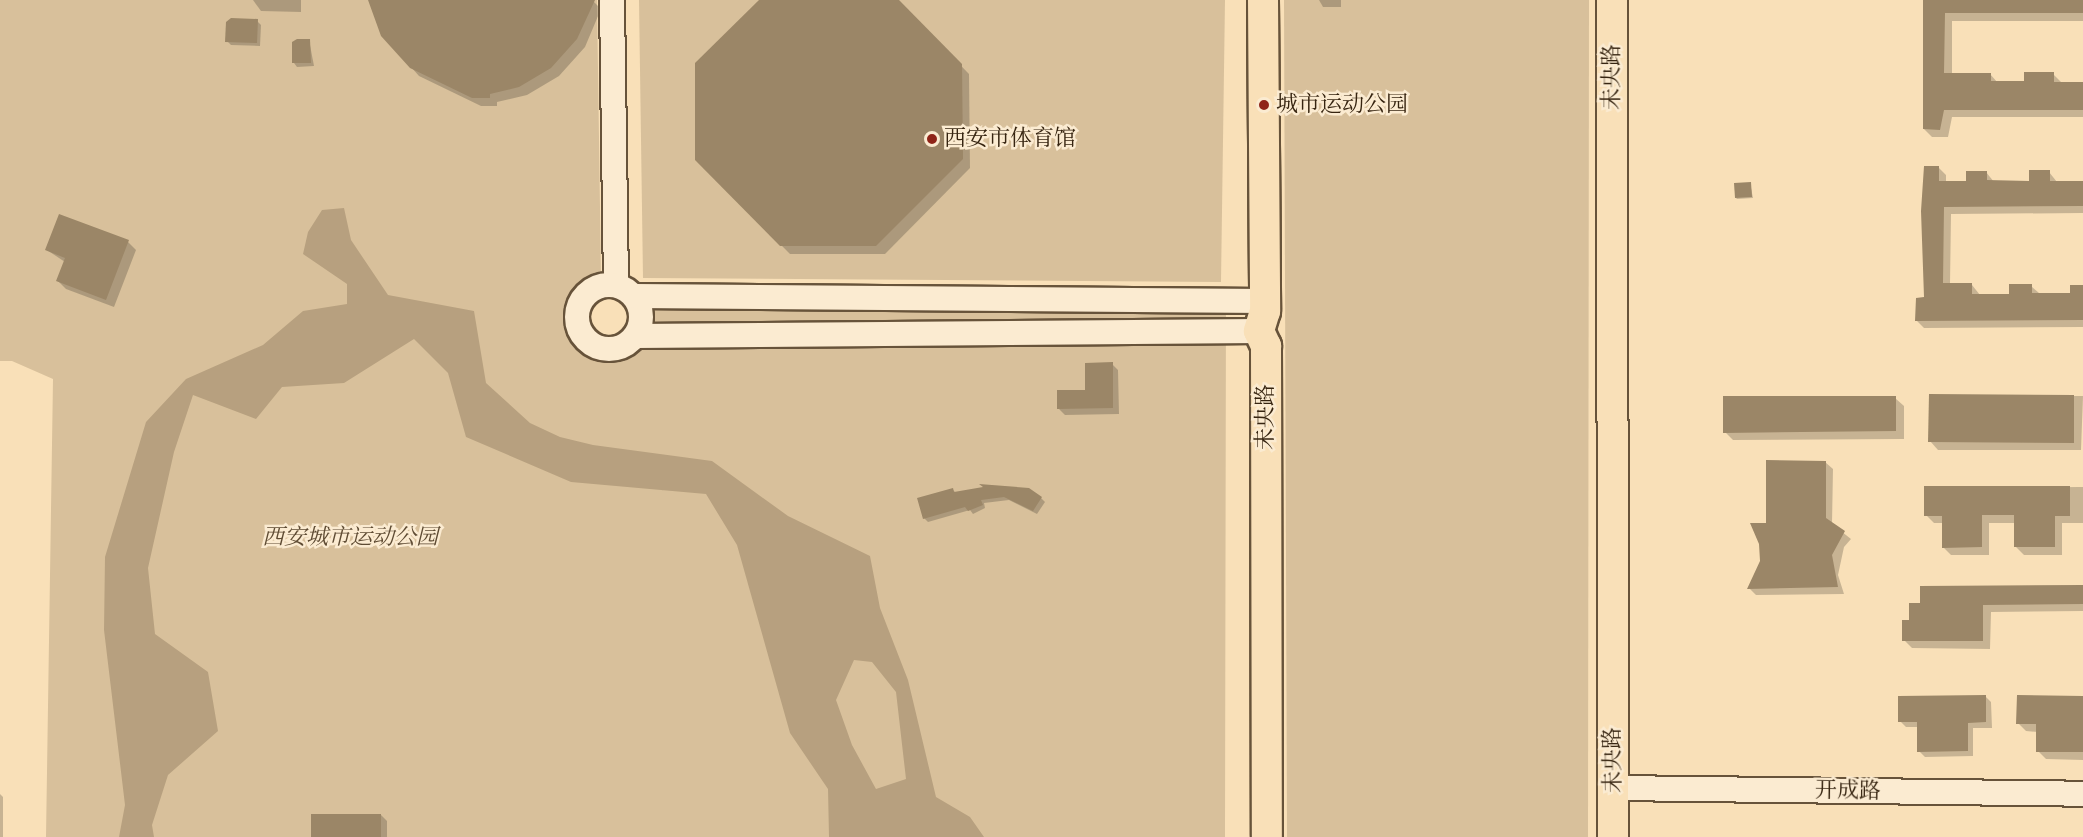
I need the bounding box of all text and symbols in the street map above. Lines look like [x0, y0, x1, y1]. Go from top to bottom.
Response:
street label: 未央路 [1599, 44, 1625, 110]
place label: 城市运动公园 [1276, 92, 1408, 118]
marker: 城市运动公园 [1257, 98, 1271, 112]
place label: 西安市体育馆 [944, 126, 1076, 152]
marker: 西安市体育馆 [925, 132, 939, 146]
street label: 未央路 [1253, 384, 1279, 450]
park label: 西安城市运动公园 [262, 525, 438, 551]
street label: 未央路 [1599, 727, 1627, 793]
street label: 开成路 [1815, 777, 1881, 805]

